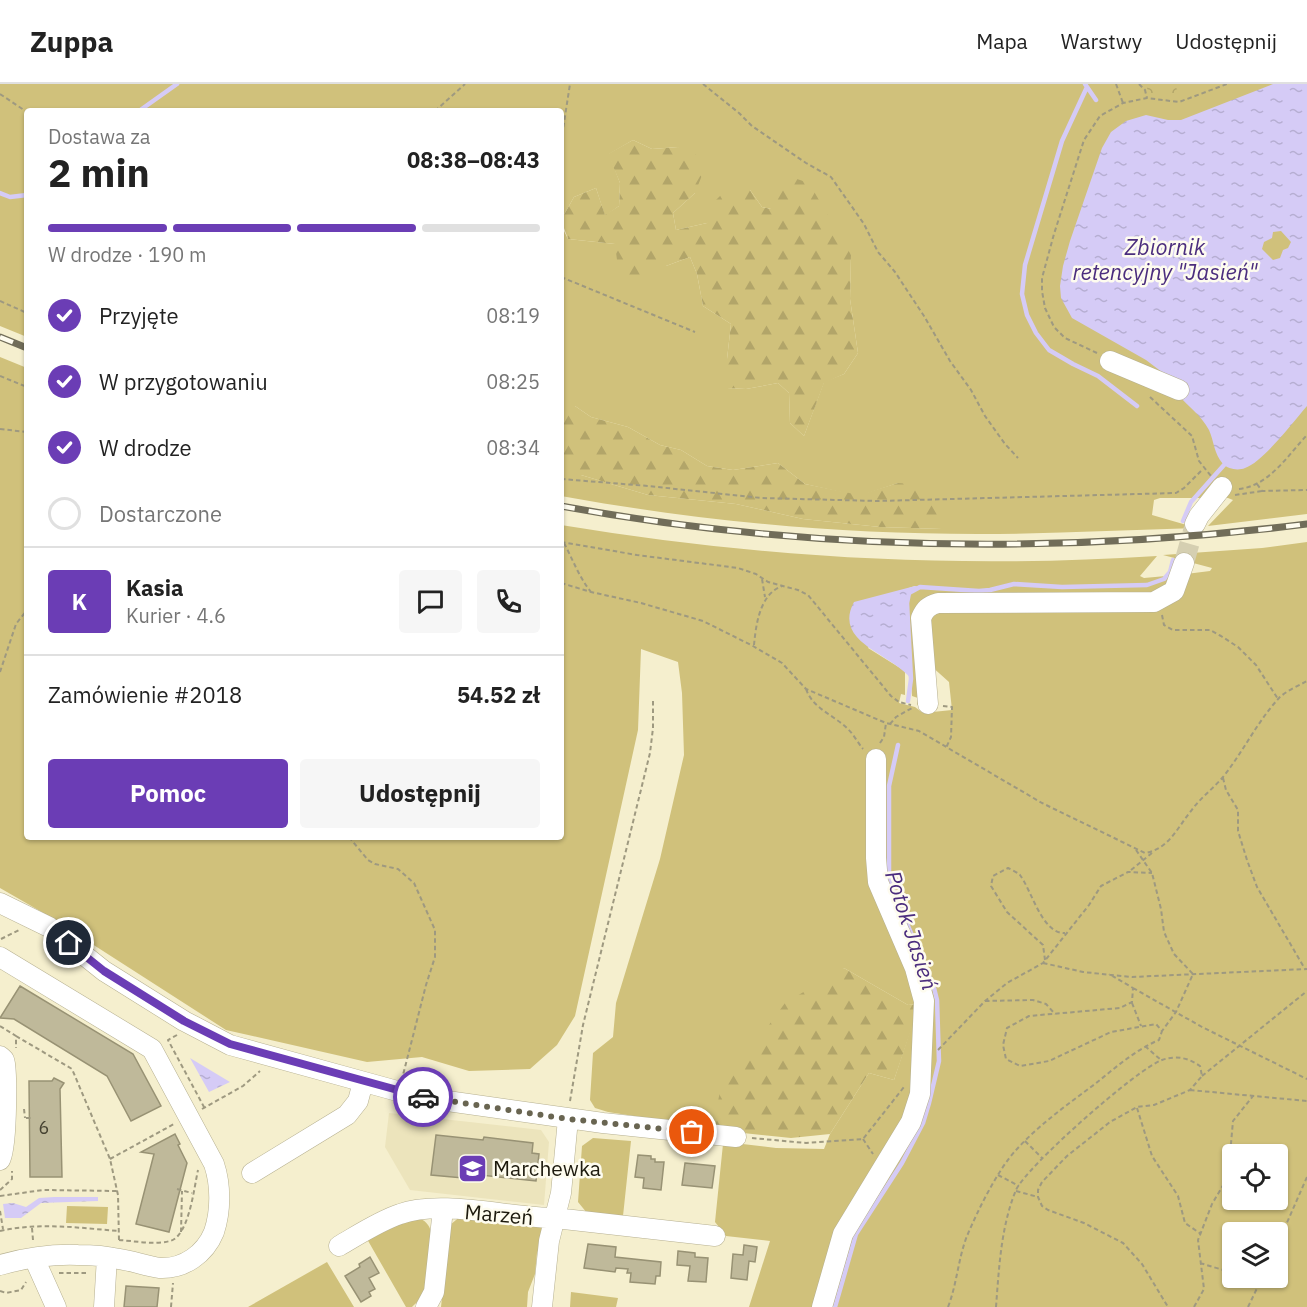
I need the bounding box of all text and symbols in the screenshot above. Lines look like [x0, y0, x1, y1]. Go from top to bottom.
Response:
text: Zuppa [30, 23, 114, 60]
text: Mapa [976, 27, 1028, 55]
text: Warstwy [1061, 27, 1142, 55]
text: Udostępnij [1175, 27, 1277, 55]
text: Dostawa za [48, 123, 150, 150]
text: 08:38–08:43 [407, 145, 540, 174]
text: 2 min [48, 147, 150, 198]
water label: Zbiornik retencyjny "Jasień" [1073, 232, 1258, 286]
text: W drodze · 190 m [48, 241, 206, 268]
icon: check [48, 299, 81, 332]
text: Przyjęte [99, 301, 179, 330]
text: 08:19 [486, 302, 540, 329]
icon: check [48, 365, 81, 398]
text: W przygotowaniu [99, 367, 268, 396]
text: 08:25 [486, 368, 540, 395]
icon: check [48, 431, 81, 464]
text: W drodze [99, 433, 192, 462]
text: 08:34 [486, 434, 540, 461]
text: Dostarczone [99, 499, 222, 528]
button: chat [399, 570, 462, 633]
button: phone [477, 570, 540, 633]
text: Kasia [126, 573, 184, 602]
text: K [72, 587, 87, 616]
text: Kurier · 4.6 [126, 602, 226, 629]
text: Zamówienie #2018 [48, 680, 242, 709]
text: 54.52 zł [457, 680, 540, 709]
button: Pomoc [48, 759, 288, 828]
button: Udostępnij [300, 759, 540, 828]
water label: Potok Jasień [879, 867, 945, 993]
pin [43, 917, 94, 968]
icon: home [52, 926, 85, 959]
courier [393, 1067, 453, 1127]
icon: car [407, 1081, 440, 1114]
pin [666, 1106, 717, 1157]
icon: bag [675, 1115, 708, 1148]
house number: 6 [39, 1116, 49, 1139]
map controls [1222, 1144, 1288, 1288]
button: locate [1222, 1144, 1288, 1210]
school or university icon: Marchewka [456, 1152, 488, 1184]
place label: Marchewka [493, 1154, 601, 1182]
street label: Marzeń [463, 1197, 535, 1231]
button: layers [1222, 1222, 1288, 1288]

